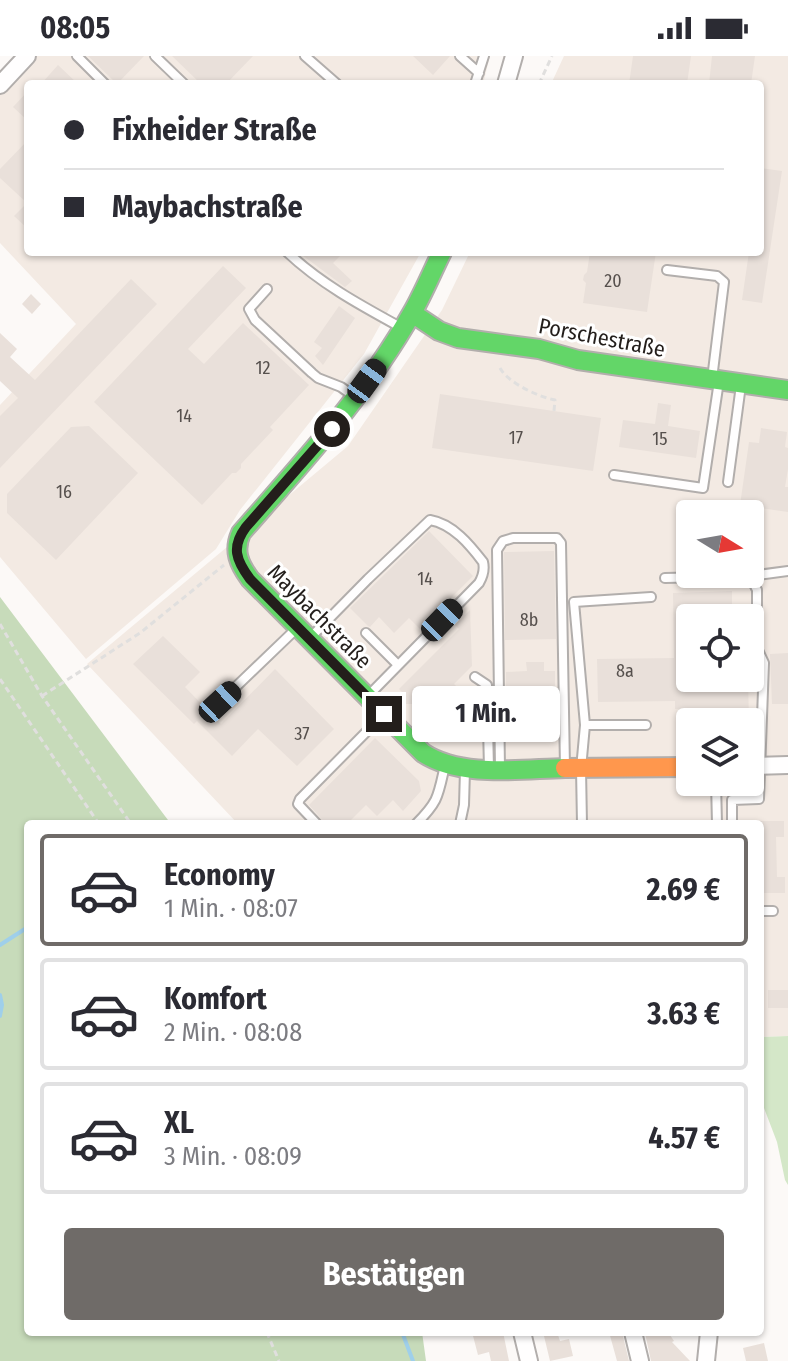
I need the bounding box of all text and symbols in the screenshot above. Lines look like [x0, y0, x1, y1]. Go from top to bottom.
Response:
text: 08:05 [40, 10, 110, 46]
text: Fixheider Straße [112, 112, 317, 148]
text: Maybachstraße [112, 189, 303, 225]
house number: 20 [604, 270, 622, 292]
street label: Porschestraße [536, 312, 667, 363]
car [343, 355, 391, 407]
house number: 12 [256, 357, 271, 379]
house number: 14 [176, 405, 192, 427]
route start [314, 411, 350, 447]
house number: 17 [509, 427, 523, 449]
house number: 15 [652, 428, 668, 450]
house number: 16 [56, 481, 72, 503]
north arrow [676, 500, 764, 588]
map controls [676, 500, 764, 796]
street label: Maybachstraße [262, 559, 377, 674]
house number: 14 [417, 568, 433, 590]
car [417, 594, 467, 646]
button: locate [676, 604, 764, 692]
house number: 8b [520, 609, 538, 631]
house number: 8a [616, 660, 634, 682]
car [194, 677, 246, 727]
callout: 1 Min. [412, 686, 560, 742]
route end [366, 696, 402, 732]
text: 1 Min. [455, 698, 517, 729]
button: layers [676, 708, 764, 796]
house number: 37 [294, 723, 310, 745]
icon: car [68, 854, 140, 926]
text: Economy [164, 857, 275, 893]
text: 2.69 € [646, 872, 720, 908]
text: 1 Min. · 08:07 [164, 893, 298, 924]
icon: car [68, 978, 140, 1050]
text: Komfort [164, 981, 267, 1017]
text: 3.63 € [647, 996, 720, 1032]
text: 2 Min. · 08:08 [164, 1017, 302, 1048]
icon: car [68, 1102, 140, 1174]
text: XL [164, 1105, 194, 1141]
text: 4.57 € [648, 1120, 720, 1156]
text: 3 Min. · 08:09 [164, 1141, 302, 1172]
button: Bestätigen [64, 1228, 724, 1320]

